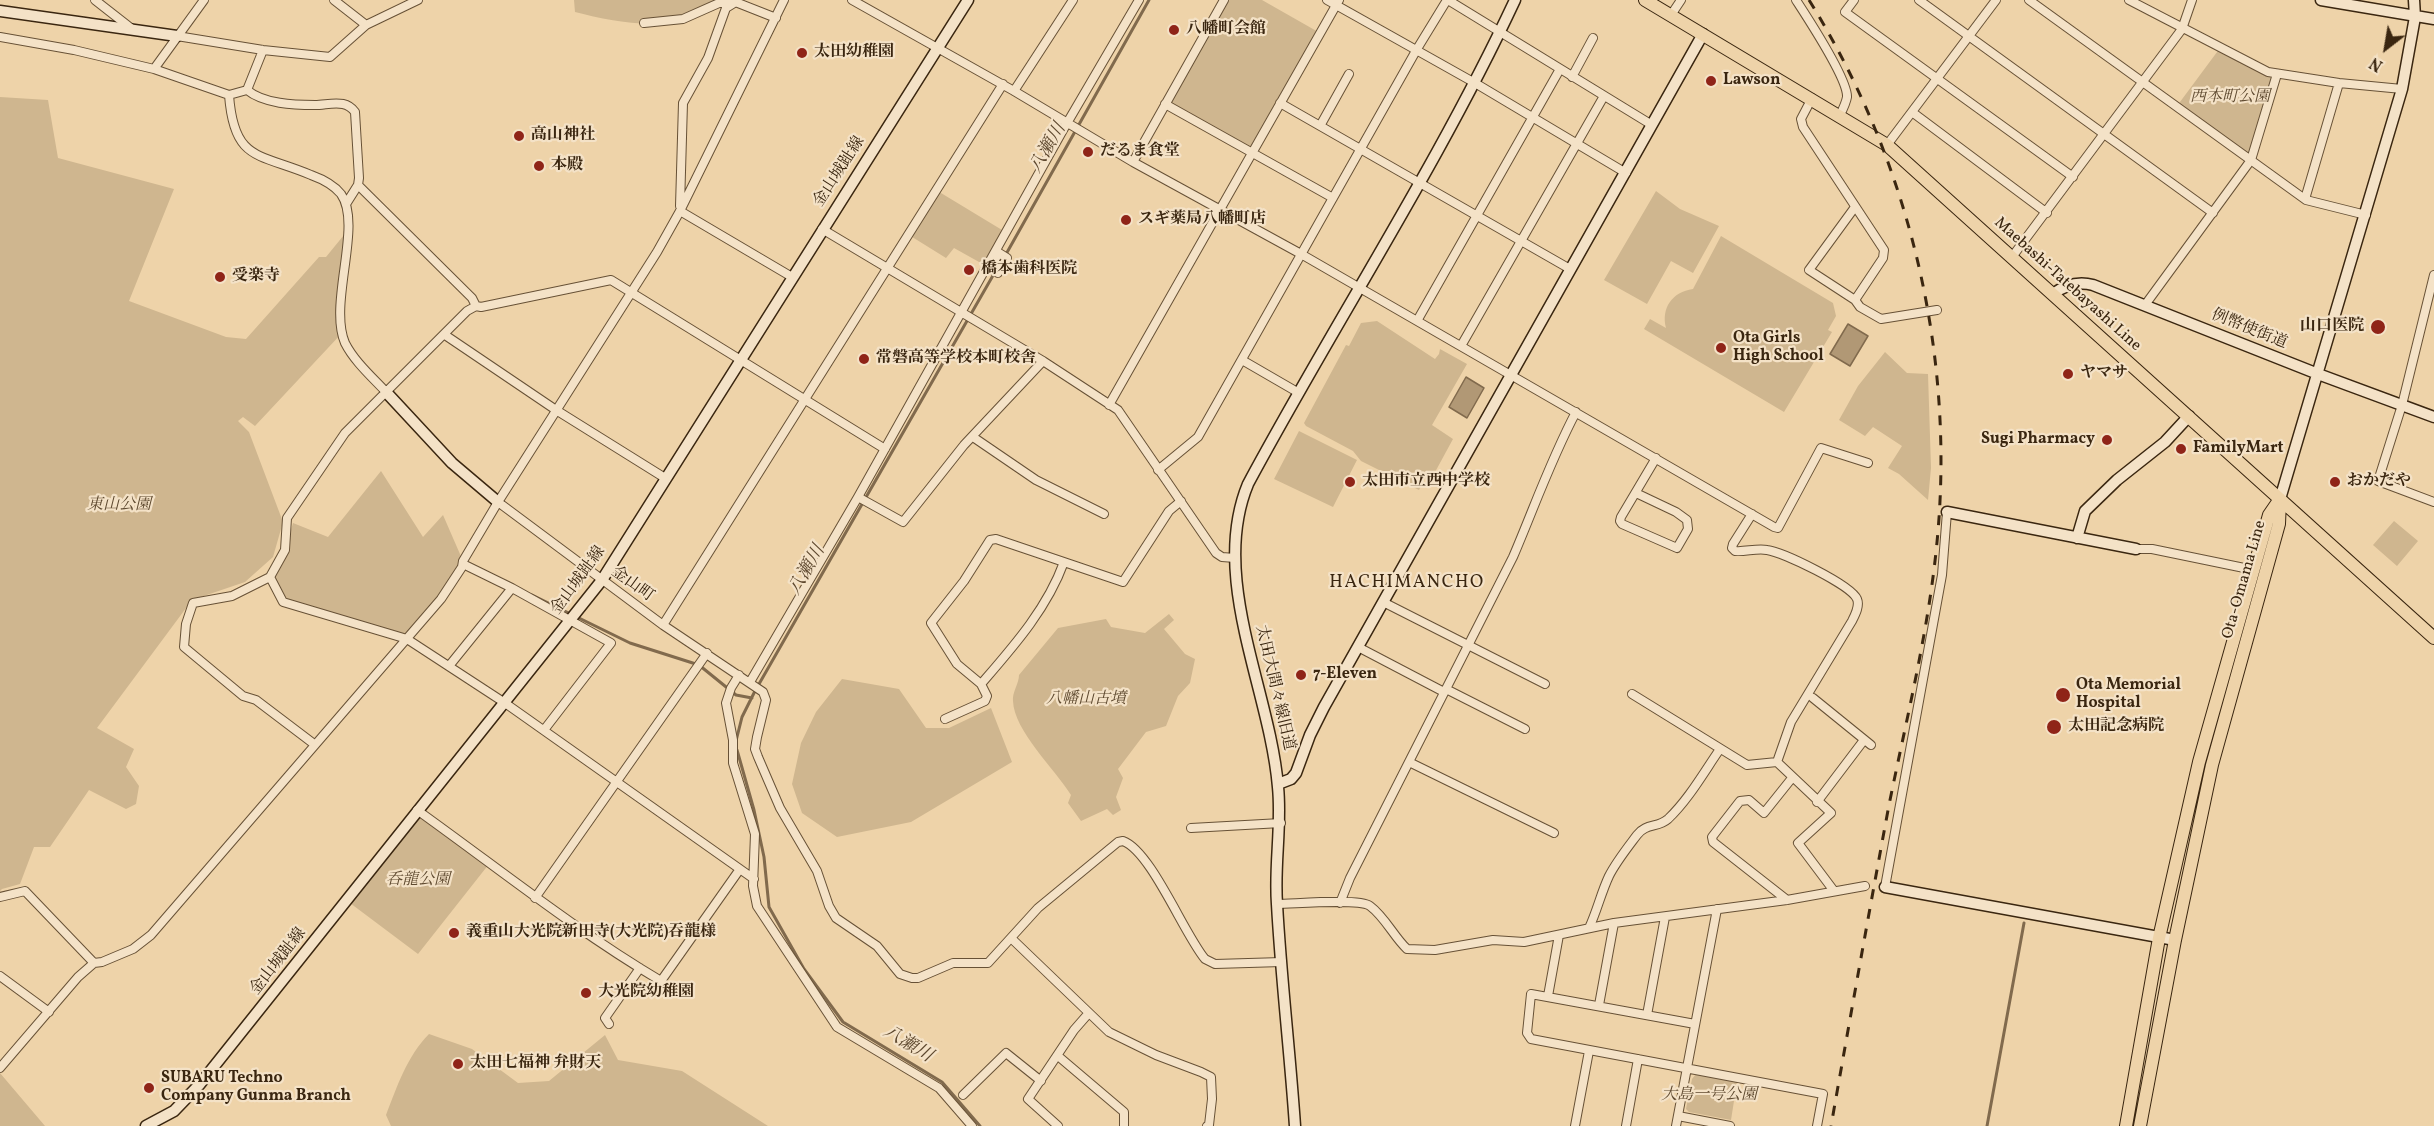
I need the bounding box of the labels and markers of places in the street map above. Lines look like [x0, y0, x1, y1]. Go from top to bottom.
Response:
place label: 八幡町会館 [1186, 20, 1266, 40]
marker: 八幡町会館 [1167, 23, 1181, 37]
place label: 太田幼稚園 [814, 43, 894, 63]
marker: 太田幼稚園 [795, 46, 809, 60]
place label: Lawson [1723, 71, 1780, 91]
marker: Lawson [1704, 74, 1718, 88]
place label: 高山神社 [531, 126, 595, 146]
marker: 高山神社 [512, 129, 526, 143]
place label: だるま食堂 [1100, 142, 1180, 162]
marker: だるま食堂 [1081, 145, 1095, 159]
place label: 本殿 [551, 156, 583, 176]
marker: 本殿 [532, 159, 546, 173]
place label: スギ薬局八幡町店 [1138, 210, 1266, 230]
marker: スギ薬局八幡町店 [1119, 213, 1133, 227]
place label: 橋本歯科医院 [981, 260, 1077, 280]
marker: 橋本歯科医院 [962, 263, 976, 277]
place label: 受楽寺 [232, 267, 280, 287]
marker: 受楽寺 [213, 270, 227, 284]
place label: 山口医院 [2300, 317, 2364, 337]
marker: 山口医院 [2369, 318, 2387, 336]
place label: Ota Girls High School [1733, 329, 1824, 367]
marker: Ota Girls High School [1714, 341, 1728, 355]
place label: 常磐高等学校本町校舎 [876, 349, 1036, 369]
marker: 常磐高等学校本町校舎 [857, 352, 871, 366]
place label: ヤマサ [2080, 364, 2128, 384]
marker: ヤマサ [2061, 367, 2075, 381]
place label: Sugi Pharmacy [1981, 430, 2095, 450]
marker: Sugi Pharmacy [2100, 433, 2114, 447]
place label: FamilyMart [2193, 439, 2284, 459]
marker: FamilyMart [2174, 442, 2188, 456]
place label: 太田市立西中学校 [1362, 472, 1490, 492]
place label: おかだや [2347, 472, 2411, 492]
marker: 太田市立西中学校 [1343, 475, 1357, 489]
marker: おかだや [2328, 475, 2342, 489]
place label: 7-Eleven [1313, 665, 1377, 685]
marker: 7-Eleven [1294, 668, 1308, 682]
place label: Ota Memorial Hospital [2076, 676, 2181, 714]
marker: Ota Memorial Hospital [2054, 686, 2072, 704]
place label: 太田記念病院 [2068, 717, 2164, 737]
marker: 太田記念病院 [2045, 718, 2063, 736]
place label: 義重山大光院新田寺(大光院)吞龍様 [466, 923, 716, 943]
marker: 義重山大光院新田寺(大光院)吞龍様 [447, 926, 461, 940]
place label: 大光院幼稚園 [598, 983, 694, 1003]
marker: 大光院幼稚園 [579, 986, 593, 1000]
place label: 太田七福神 弁財天 [470, 1054, 601, 1074]
marker: 太田七福神 弁財天 [451, 1057, 465, 1071]
place label: SUBARU Techno Company Gunma Branch [161, 1069, 351, 1107]
marker: SUBARU Techno Company Gunma Branch [142, 1081, 156, 1095]

